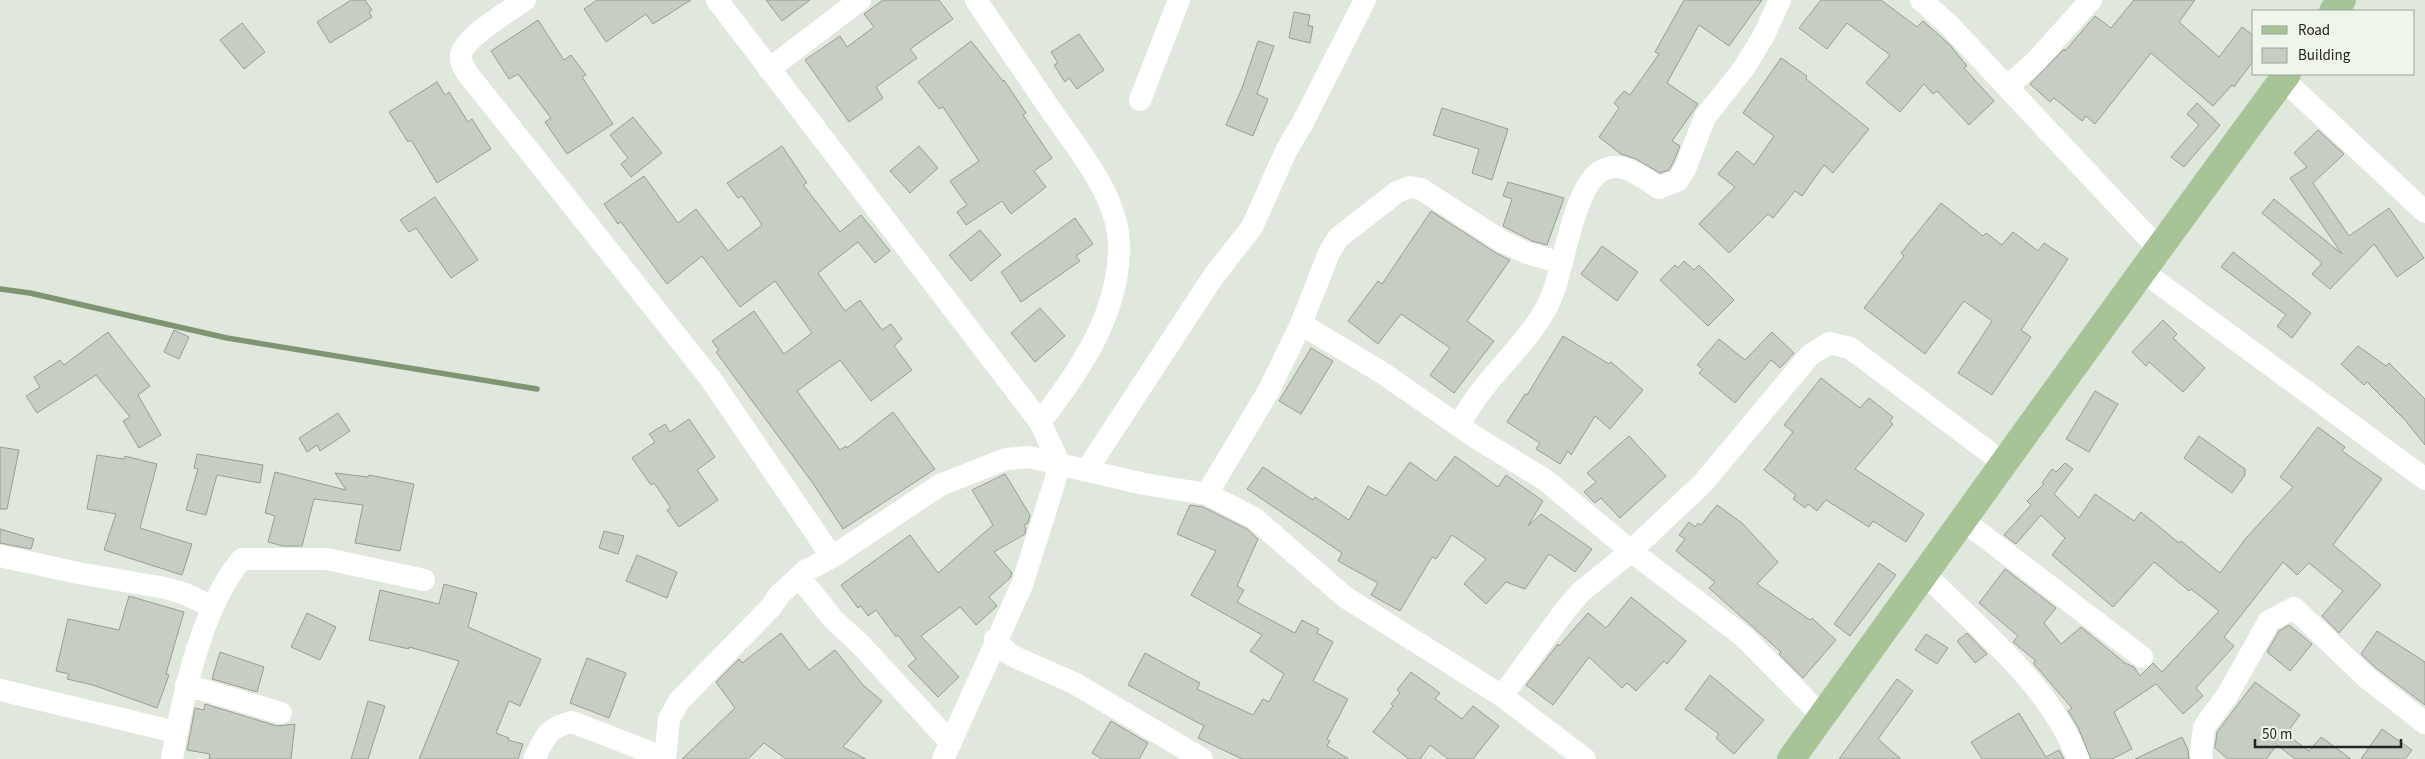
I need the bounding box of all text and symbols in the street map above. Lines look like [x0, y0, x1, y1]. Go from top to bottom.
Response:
legend [2252, 10, 2415, 75]
text: Road [2298, 20, 2330, 41]
text: Building [2298, 45, 2351, 66]
scale bar [2255, 716, 2401, 748]
text: 50 m [2262, 724, 2292, 745]

